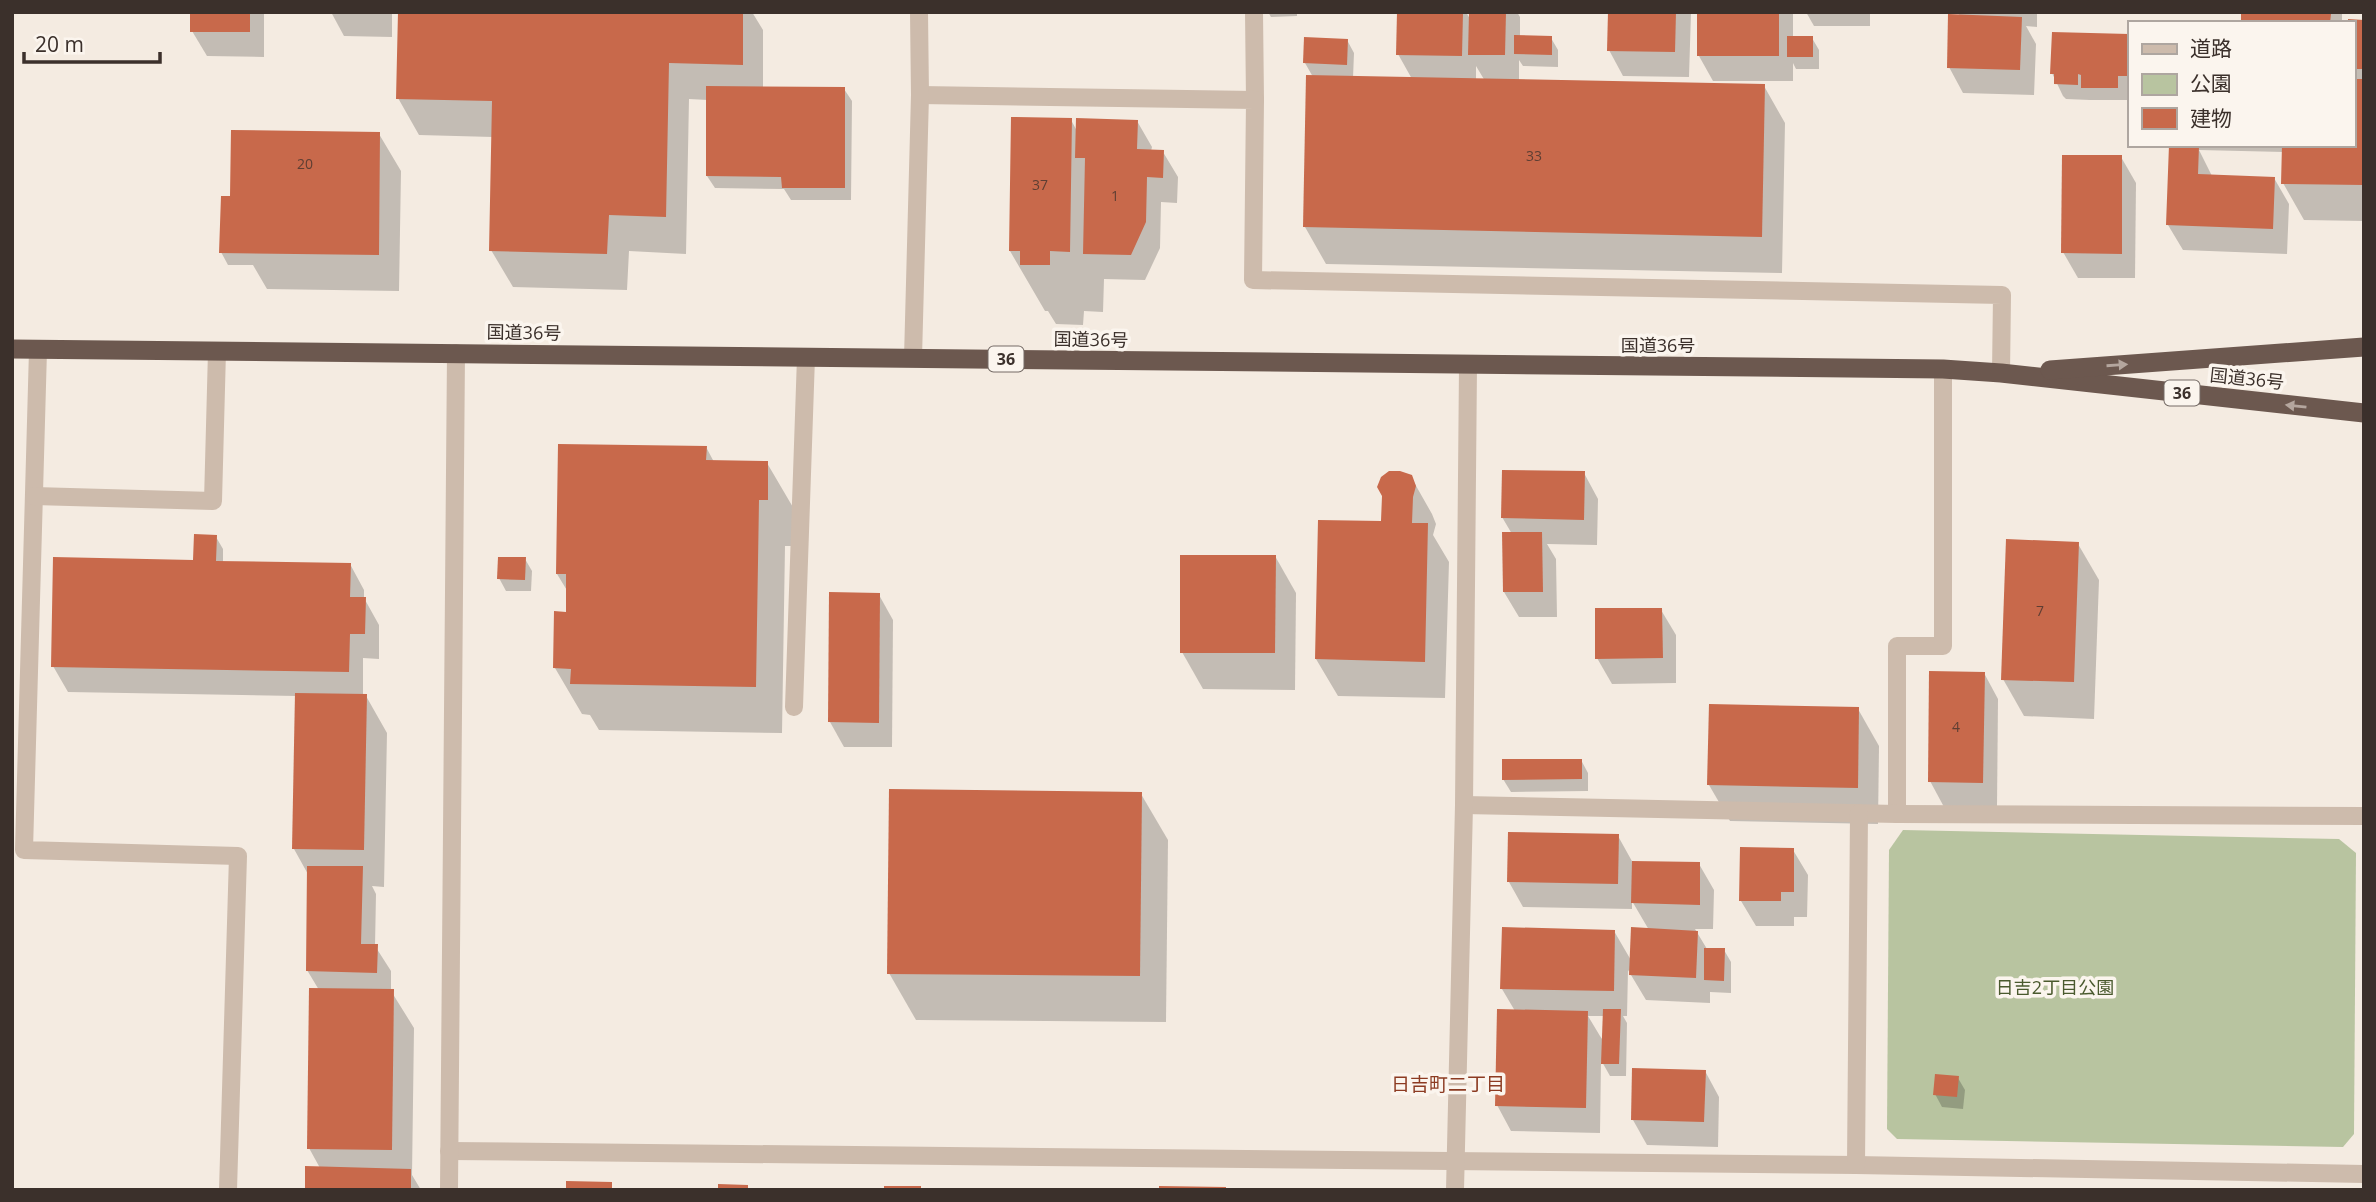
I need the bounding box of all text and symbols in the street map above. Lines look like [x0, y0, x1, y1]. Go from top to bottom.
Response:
scale bar [24, 21, 161, 65]
legend [2128, 21, 2355, 147]
text: 20 m [35, 30, 84, 58]
text: 道路 [2190, 34, 2232, 62]
text: 公園 [2190, 69, 2232, 97]
text: 建物 [2190, 104, 2232, 132]
house number: 33 [1526, 146, 1542, 165]
house number: 20 [297, 154, 313, 173]
house number: 37 [1032, 175, 1048, 194]
house number: 1 [1111, 186, 1119, 205]
street label: 国道36号 [487, 319, 562, 345]
street label: 国道36号 [1054, 326, 1129, 352]
street label: 国道36号 [1621, 333, 1695, 357]
road number: 36 [988, 346, 1024, 372]
one-way arrow [2107, 359, 2129, 370]
street label: 国道36号 [2209, 362, 2285, 394]
road number: 36 [2164, 380, 2200, 406]
one-way arrow [2285, 400, 2307, 411]
house number: 7 [2036, 601, 2044, 620]
house number: 4 [1952, 717, 1960, 736]
park label: 日吉2丁目公園 [1996, 975, 2114, 999]
district label: 日吉町二丁目 [1391, 1071, 1505, 1097]

